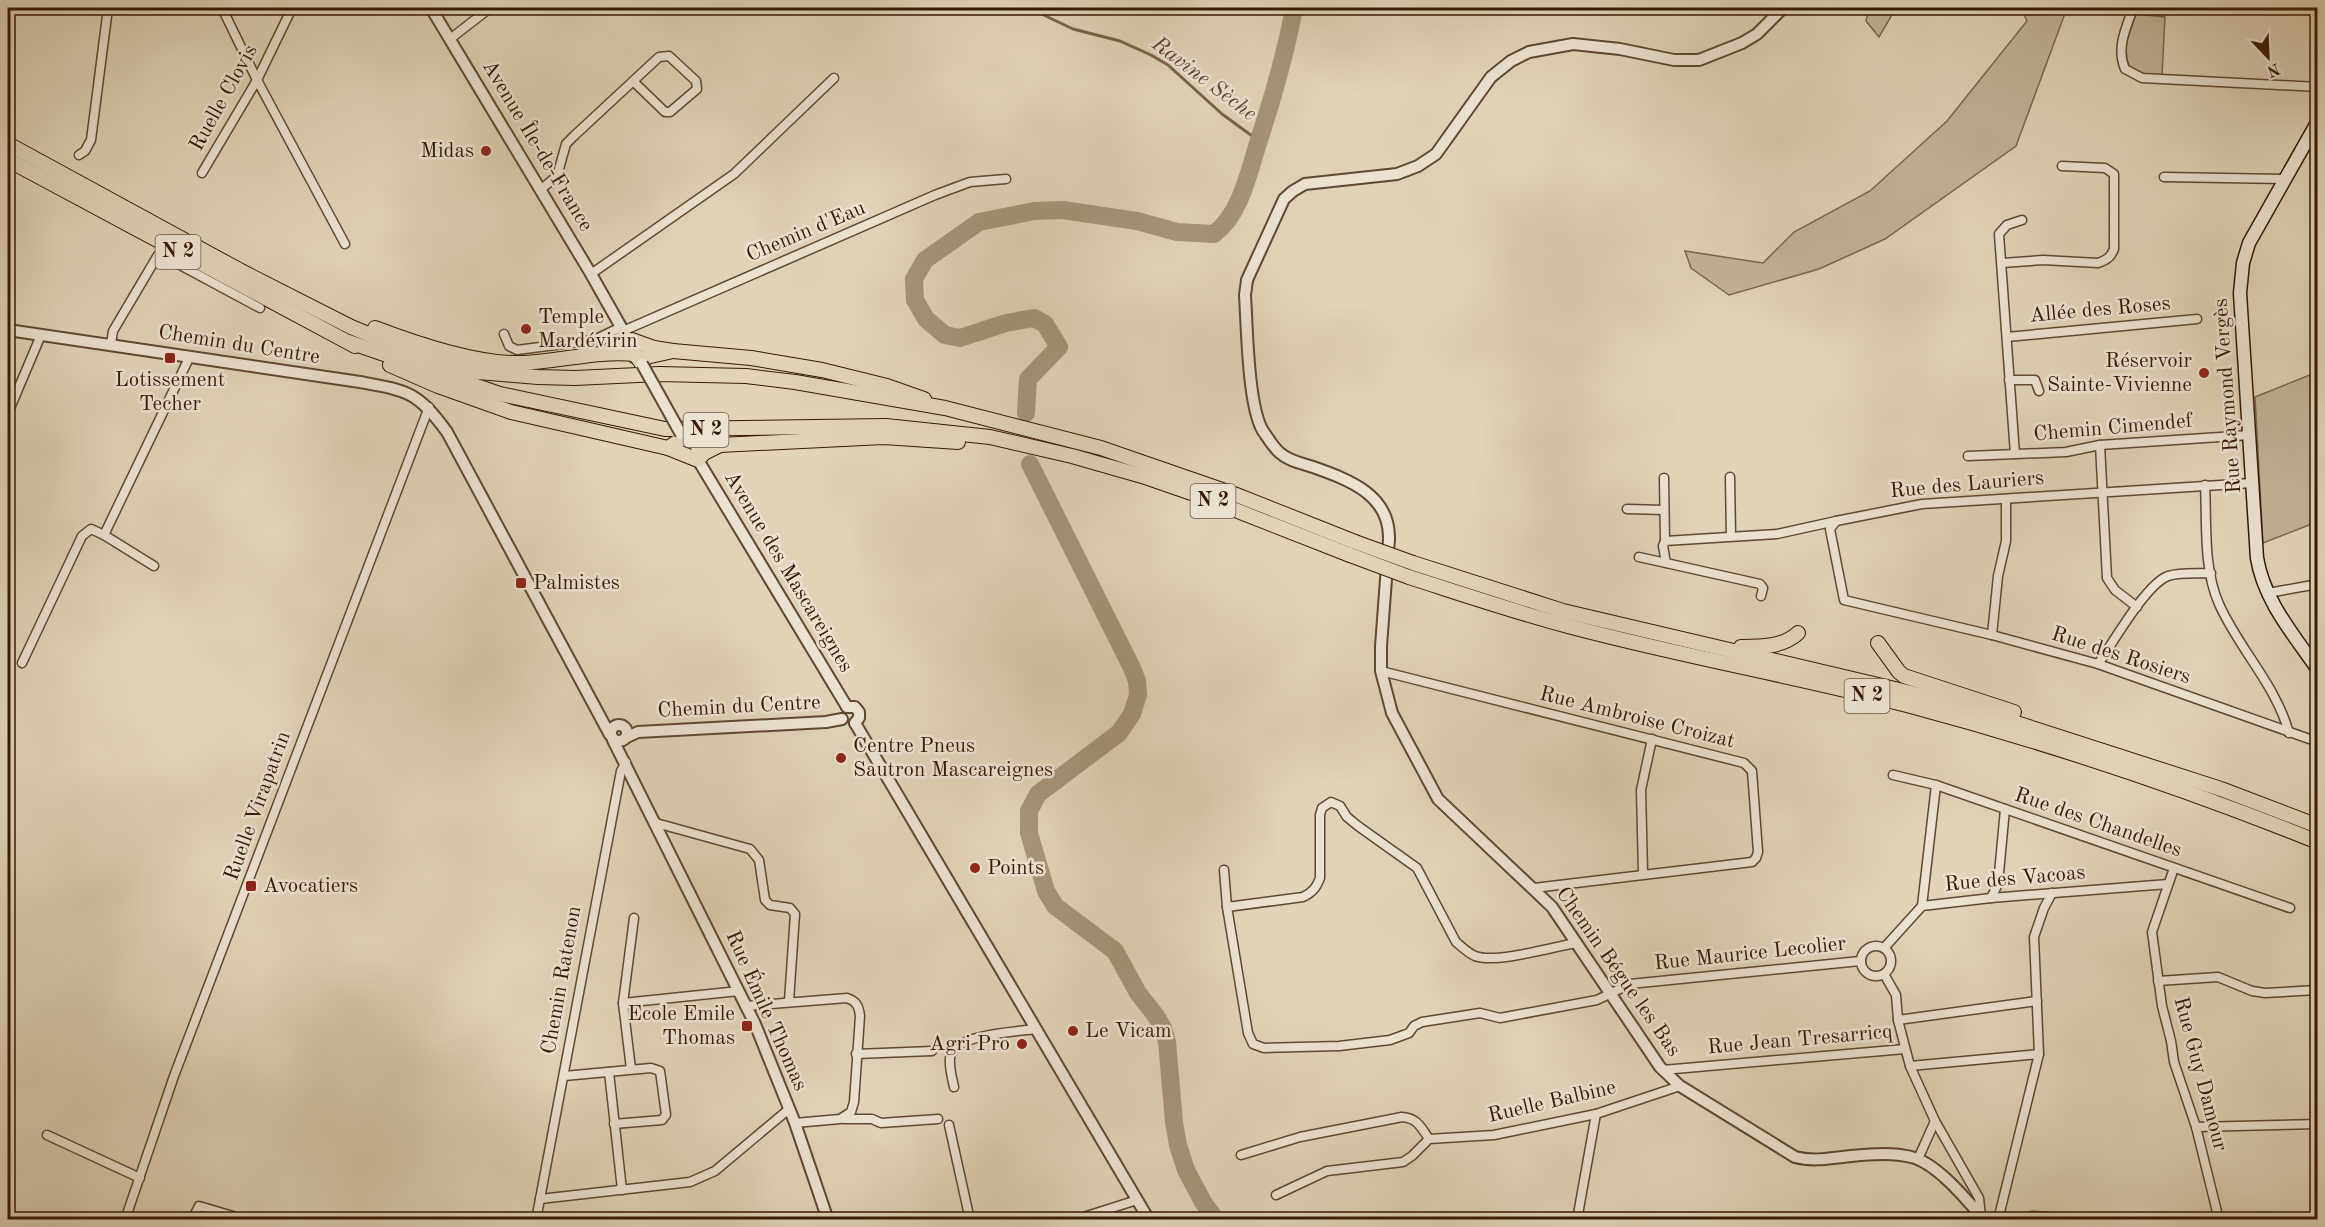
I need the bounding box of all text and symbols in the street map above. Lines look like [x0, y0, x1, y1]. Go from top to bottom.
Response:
north arrow [2238, 27, 2298, 87]
water label: Ravine Sèche [1147, 32, 1260, 125]
street label: Ruelle Clovis [186, 41, 262, 155]
street label: Avenue Île-de-France [478, 55, 600, 235]
text: N [2264, 59, 2282, 79]
place label: Midas [420, 141, 474, 162]
marker: Midas [479, 144, 493, 158]
street label: Chemin d'Eau [744, 198, 868, 266]
road number: N 2 [156, 235, 201, 269]
street label: Allée des Roses [2029, 293, 2171, 327]
street label: Rue Raymond Vergès [2211, 298, 2245, 494]
place label: Temple Mardévirin [538, 307, 638, 352]
street label: Chemin du Centre [157, 322, 321, 368]
marker: Temple Mardévirin [519, 322, 533, 336]
marker: Lotissement Techer [163, 351, 177, 365]
place label: Réservoir Sainte-Vivienne [2047, 351, 2192, 396]
marker: Réservoir Sainte-Vivienne [2197, 366, 2211, 380]
place label: Lotissement Techer [115, 370, 225, 415]
street label: Chemin Cimendef [2033, 410, 2195, 445]
road number: N 2 [684, 413, 728, 447]
street label: Avenue des Mascareignes [720, 468, 856, 676]
street label: Rue des Lauriers [1889, 468, 2045, 502]
road number: N 2 [1190, 484, 1236, 518]
place label: Palmistes [533, 573, 620, 594]
marker: Palmistes [514, 576, 528, 590]
street label: Rue des Rosiers [2049, 624, 2193, 688]
road number: N 2 [1844, 679, 1890, 713]
street label: Rue Ambroise Croizat [1537, 684, 1737, 752]
street label: Chemin du Centre [657, 692, 821, 722]
street label: Ruelle Virapatrin [221, 729, 295, 883]
place label: Centre Pneus Sautron Mascareignes [853, 736, 1053, 781]
marker: Centre Pneus Sautron Mascareignes [834, 751, 848, 765]
street label: Rue des Chandelles [2012, 785, 2184, 861]
place label: Points [987, 858, 1044, 879]
marker: Points [968, 861, 982, 875]
street label: Rue des Vacoas [1944, 862, 2086, 896]
place label: Avocatiers [263, 876, 358, 897]
marker: Avocatiers [244, 879, 258, 893]
street label: Chemin Bégue les Bas [1552, 884, 1684, 1060]
street label: Chemin Ratenon [539, 904, 585, 1056]
street label: Rue Émile Thomas [721, 926, 814, 1094]
street label: Rue Maurice Lecolier [1653, 933, 1847, 975]
street label: Rue Guy Damour [2169, 995, 2231, 1154]
place label: Ecole Emile Thomas [628, 1004, 735, 1049]
marker: Ecole Emile Thomas [740, 1019, 754, 1033]
place label: Le Vicam [1085, 1021, 1172, 1042]
street label: Rue Jean Tresarricq [1707, 1021, 1894, 1059]
marker: Le Vicam [1066, 1024, 1080, 1038]
place label: Agri Pro [929, 1034, 1010, 1055]
marker: Agri Pro [1015, 1037, 1029, 1051]
street label: Ruelle Balbine [1486, 1077, 1618, 1127]

